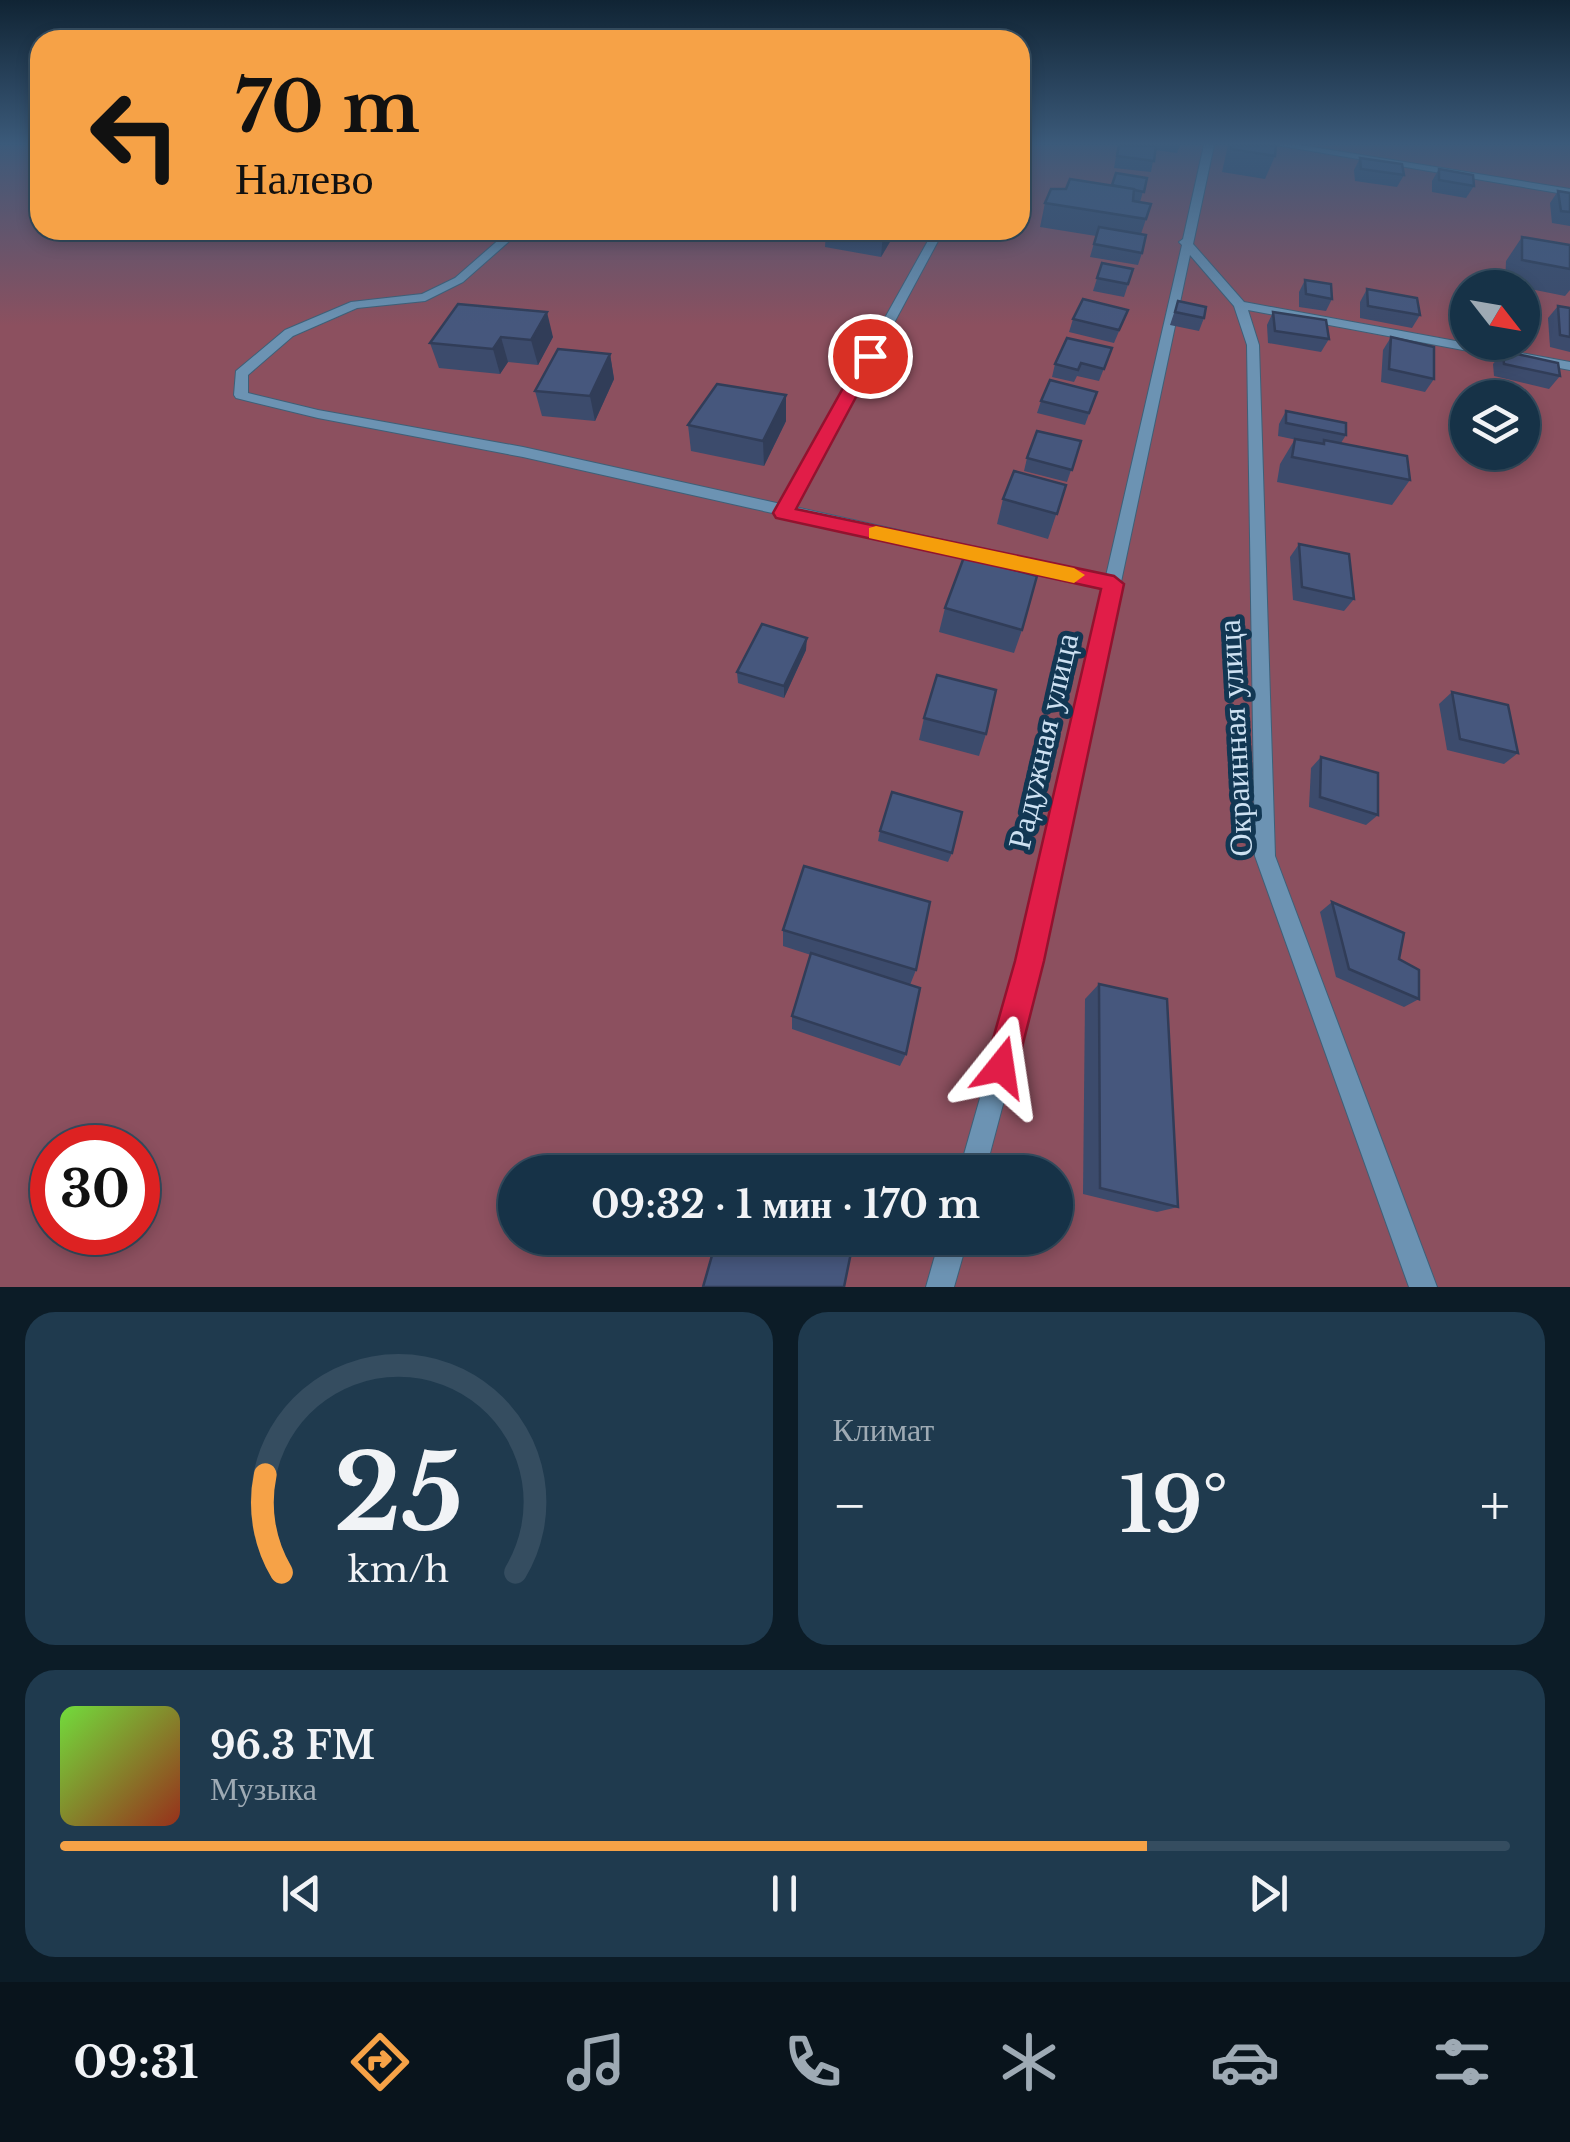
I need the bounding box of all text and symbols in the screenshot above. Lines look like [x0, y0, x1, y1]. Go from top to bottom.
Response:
text: 70 m [235, 64, 420, 151]
icon: left [70, 70, 200, 200]
text: Налево [235, 150, 374, 206]
north arrow [1450, 270, 1540, 360]
map controls [1450, 270, 1540, 470]
pin [828, 314, 913, 399]
icon: arrive [843, 329, 898, 384]
button: layers [1450, 380, 1540, 470]
street label: Окраинная улица [1209, 618, 1261, 858]
street label: Радужная улица [999, 629, 1087, 853]
position arrow [949, 1015, 1053, 1119]
speed limit sign: 30 [30, 1125, 160, 1255]
text: 09:32 · 1 мин · 170 m [591, 1181, 980, 1228]
text: Климат [833, 1410, 934, 1450]
text: 25 [334, 1429, 464, 1558]
text: 19° [1119, 1459, 1228, 1552]
text: − [833, 1472, 867, 1540]
text: + [1480, 1472, 1510, 1540]
text: km/h [348, 1547, 449, 1592]
text: 96.3 FM [210, 1722, 375, 1769]
text: Музыка [210, 1769, 317, 1809]
icon: previous [274, 1866, 329, 1921]
icon: pause [757, 1866, 812, 1921]
icon: next [1241, 1866, 1296, 1921]
icon: directions [345, 2027, 415, 2097]
icon: music [561, 2027, 631, 2097]
icon: phone [778, 2027, 848, 2097]
icon: climate [994, 2027, 1064, 2097]
icon: car [1210, 2027, 1280, 2097]
icon: filters [1427, 2027, 1497, 2097]
text: 09:31 [73, 2034, 199, 2090]

